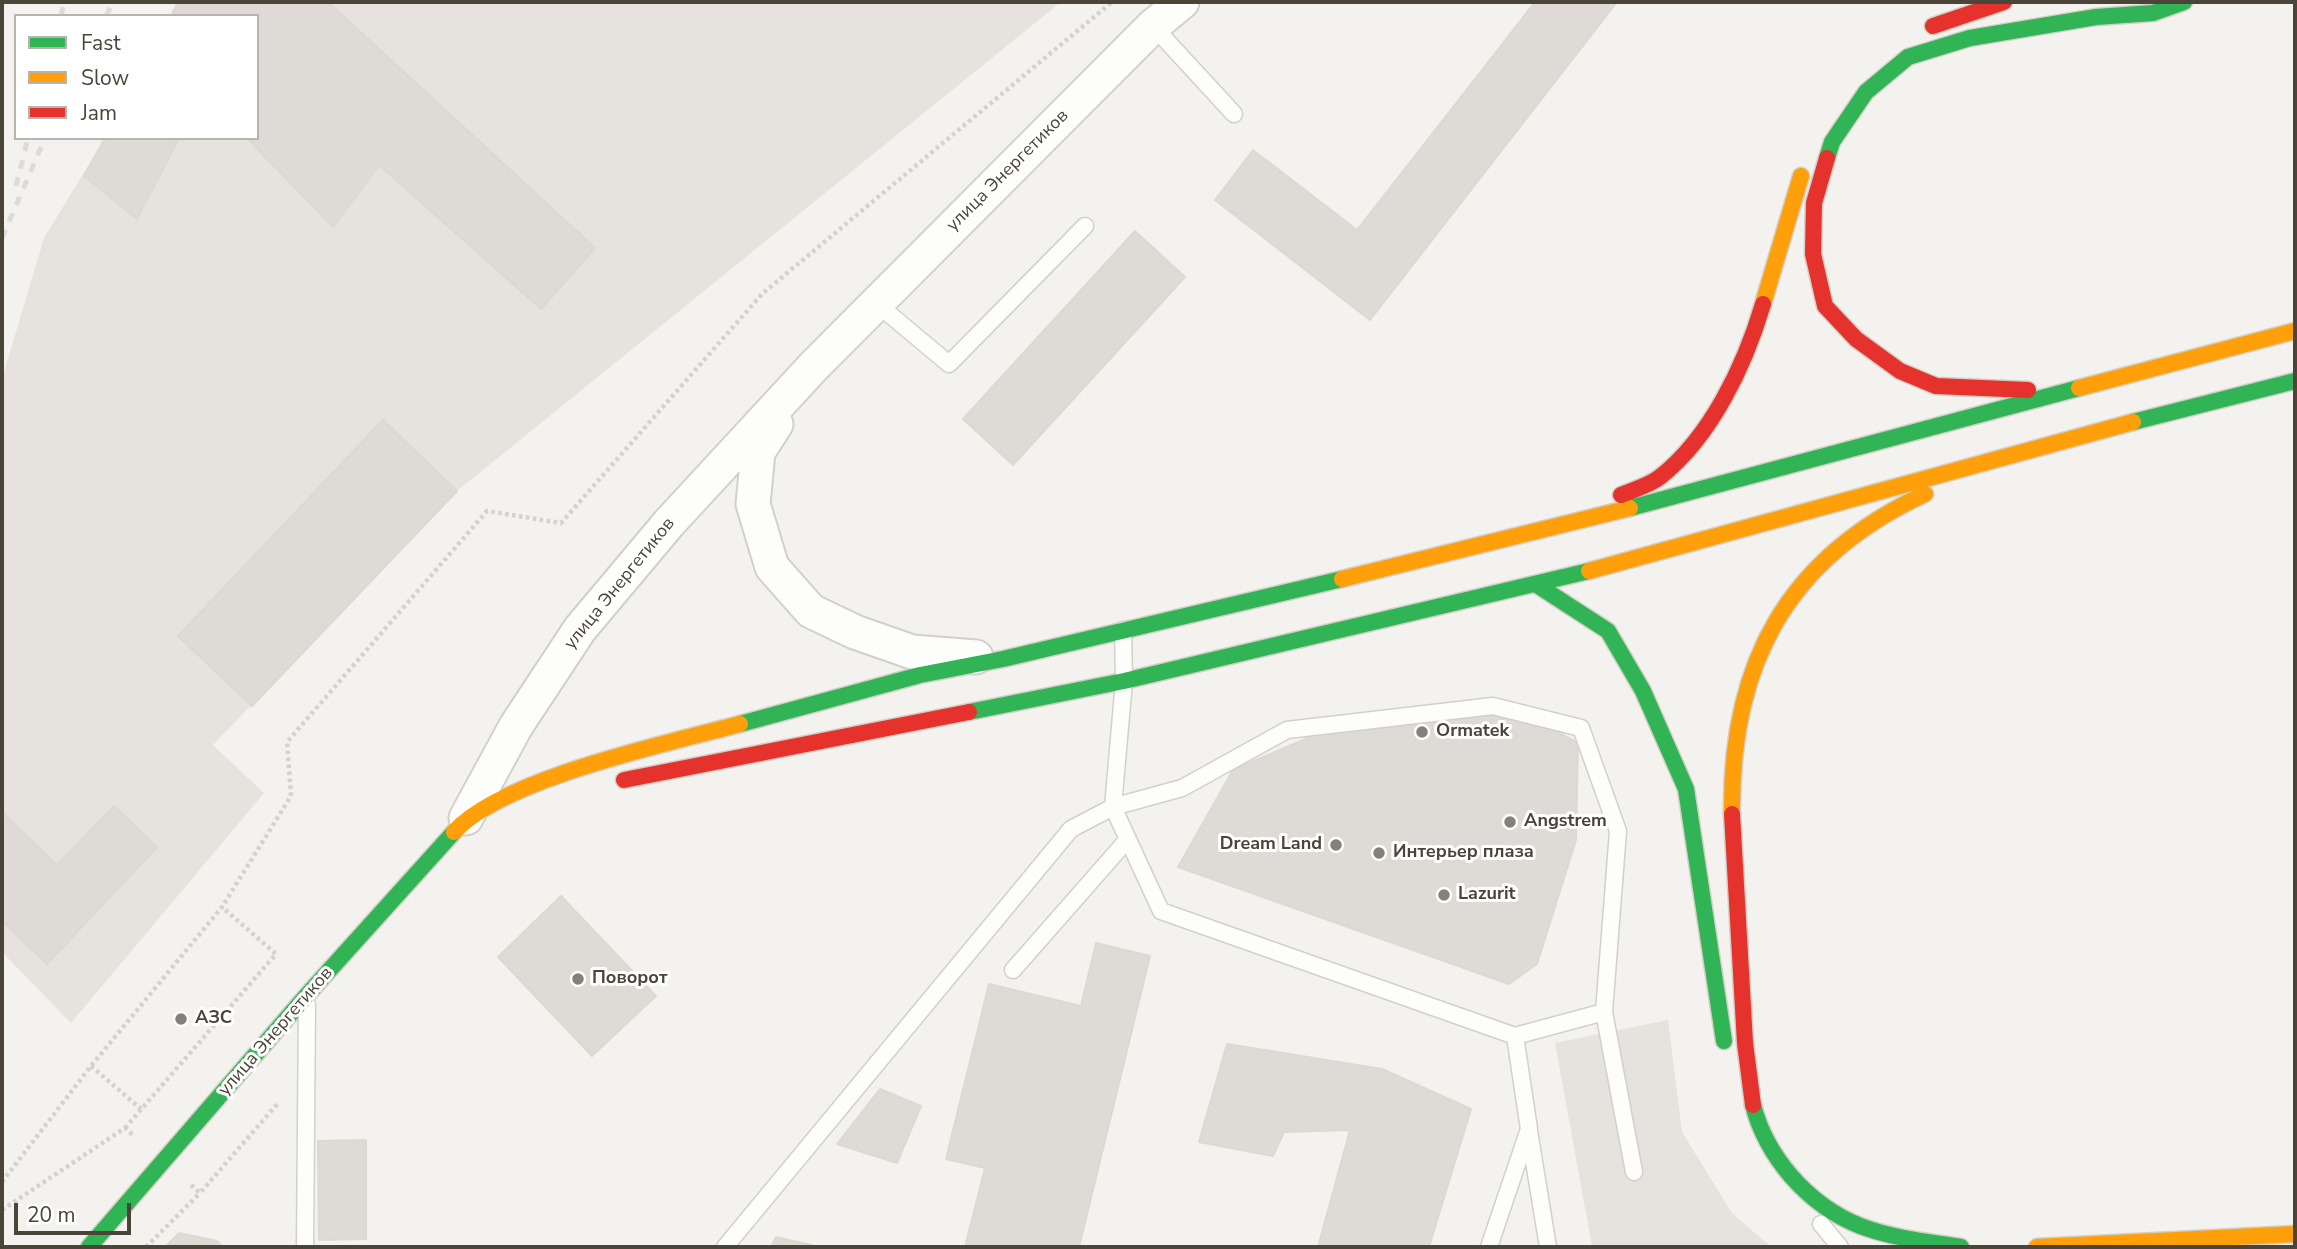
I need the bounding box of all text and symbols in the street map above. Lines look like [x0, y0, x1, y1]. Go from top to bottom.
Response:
legend [14, 14, 259, 140]
text: Fast [81, 29, 121, 57]
text: Slow [81, 64, 129, 92]
text: Jam [81, 99, 117, 127]
street label: улица Энергетиков [943, 106, 1073, 236]
street label: улица Энергетиков [560, 514, 680, 654]
place label: Ormatek [1436, 721, 1509, 743]
marker: Ormatek [1414, 724, 1430, 740]
place label: Angstrem [1524, 811, 1607, 833]
marker: Angstrem [1502, 814, 1518, 830]
place label: Dream Land [1220, 834, 1322, 856]
marker: Dream Land [1328, 837, 1344, 853]
place label: Интерьер плаза [1393, 842, 1534, 864]
marker: Интерьер плаза [1371, 845, 1387, 861]
place label: Lazurit [1458, 884, 1515, 906]
marker: Lazurit [1436, 887, 1452, 903]
street label: улица Энергетиков [214, 963, 338, 1101]
place label: Поворот [592, 968, 667, 990]
marker: Поворот [570, 971, 586, 987]
place label: АЗС [195, 1008, 232, 1030]
marker: АЗС [173, 1011, 189, 1027]
scale bar [18, 1190, 135, 1234]
text: 20 m [27, 1201, 76, 1229]

